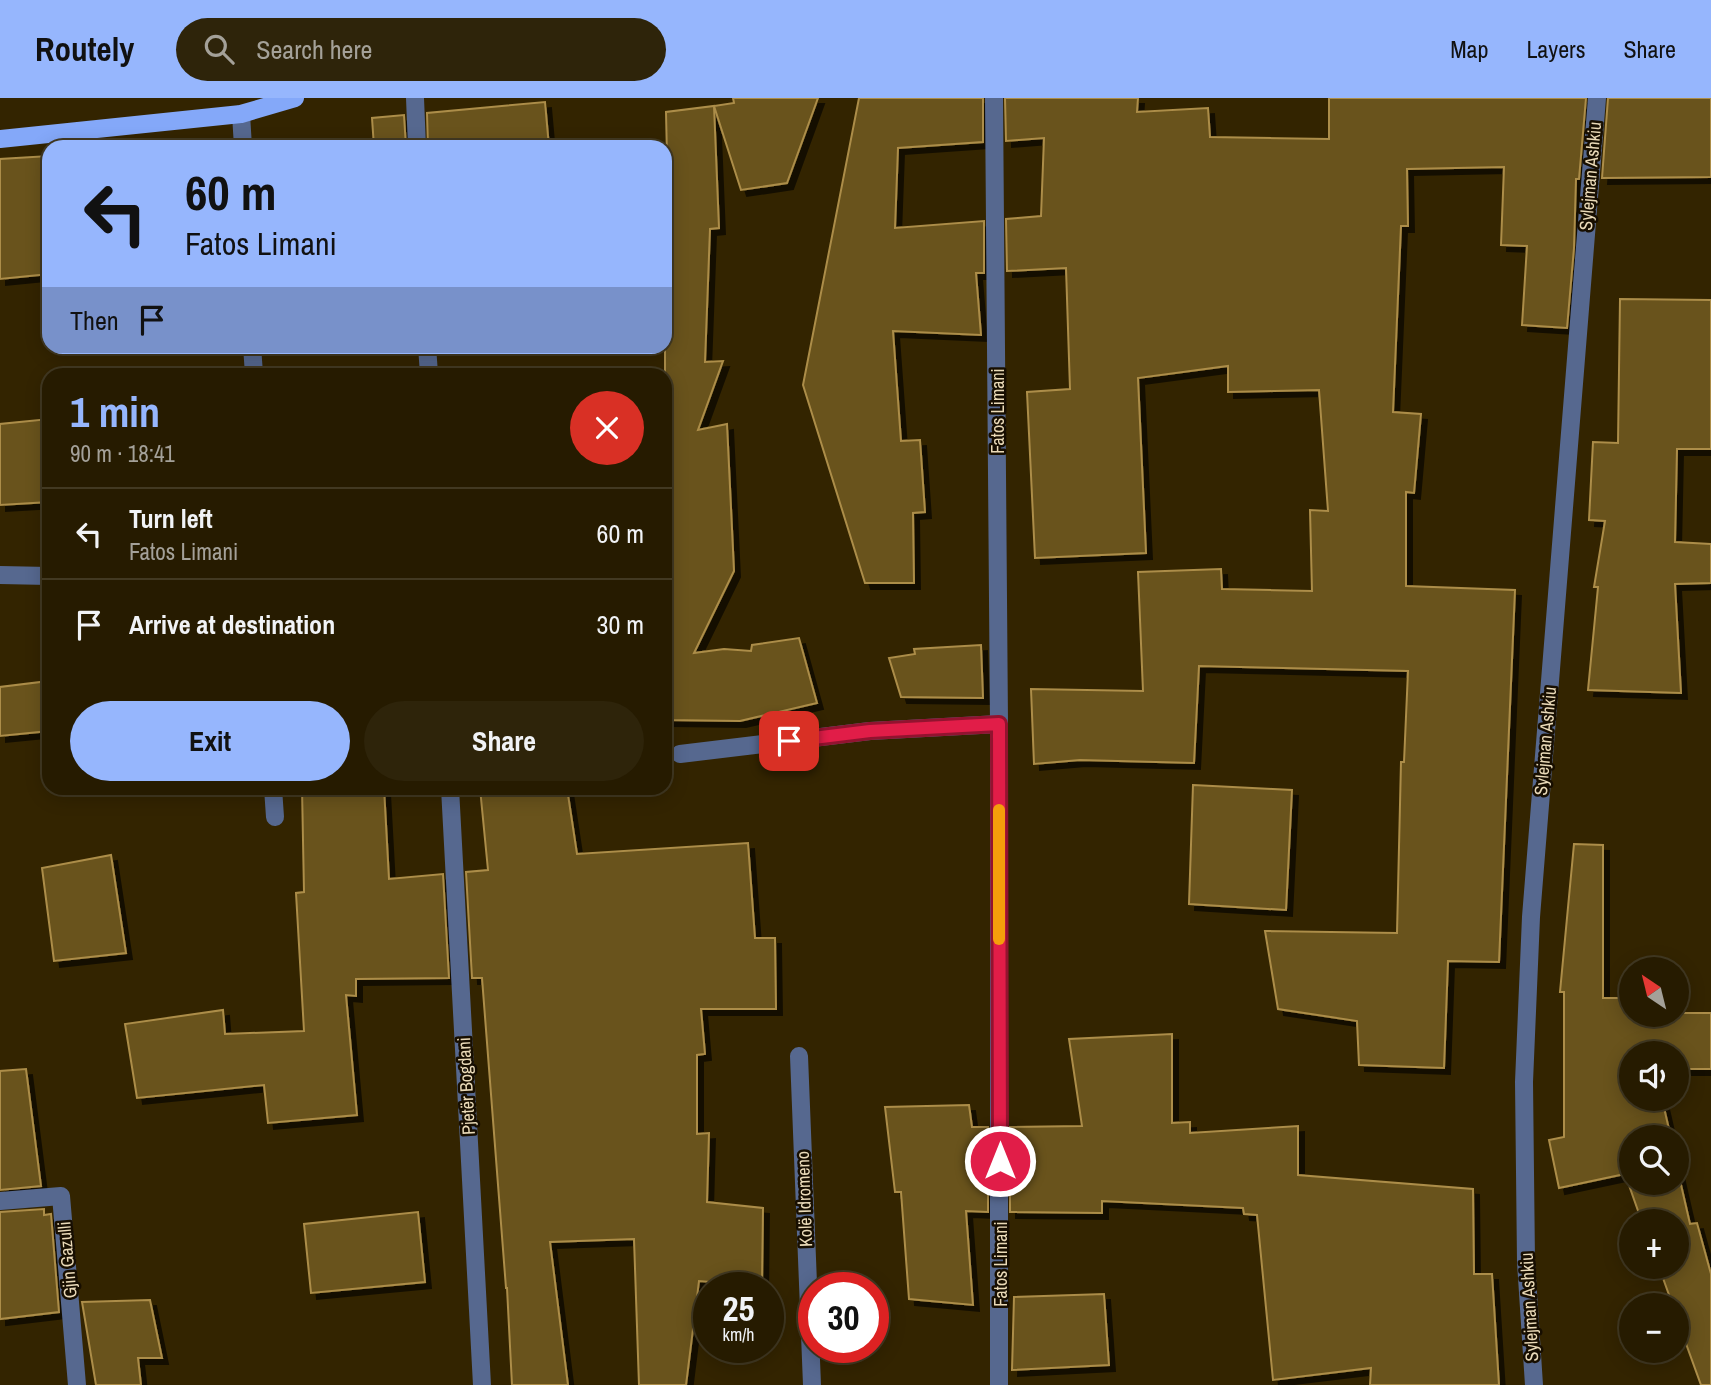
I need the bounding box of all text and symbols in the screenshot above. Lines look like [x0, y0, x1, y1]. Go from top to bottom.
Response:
search box [176, 18, 666, 81]
text: Routely [35, 27, 134, 71]
icon: search [200, 30, 238, 68]
text: Search here [256, 32, 372, 67]
text: Map [1450, 33, 1488, 65]
text: Layers [1526, 33, 1585, 65]
text: Share [1623, 33, 1676, 65]
street label: Sylejman Ashkiu [1573, 121, 1607, 231]
text: 60 m [185, 159, 277, 225]
icon: left [70, 168, 161, 259]
text: Fatos Limani [185, 222, 337, 265]
icon: arrive [133, 301, 171, 339]
text: Then [70, 303, 119, 338]
street label: Fatos Limani [985, 368, 1010, 454]
text: 1 min [70, 384, 160, 440]
button: close [570, 391, 644, 465]
text: 90 m · 18:41 [70, 438, 175, 469]
text: Turn left [129, 501, 213, 536]
icon: left [70, 515, 108, 553]
text: 60 m [597, 516, 644, 551]
text: Fatos Limani [129, 536, 238, 567]
icon: arrive [70, 606, 108, 644]
text: Arrive at destination [129, 607, 335, 642]
text: 30 m [597, 607, 644, 642]
street label: Sylejman Ashkiu [1528, 686, 1562, 796]
button: Exit [70, 701, 350, 781]
button: Share [364, 701, 644, 781]
pin [759, 711, 819, 771]
icon: arrive [770, 722, 808, 760]
north arrow [1619, 957, 1689, 1027]
map controls [1619, 957, 1689, 1363]
street label: Pjetër Bogdani [451, 1037, 481, 1135]
button: sound [1619, 1041, 1689, 1111]
position arrow [963, 1124, 1037, 1198]
button: search [1619, 1125, 1689, 1195]
street label: Kolë Idromeno [790, 1151, 818, 1247]
button: + [1619, 1209, 1689, 1279]
street label: Gjin Gazulli [51, 1220, 83, 1300]
street label: Fatos Limani [988, 1221, 1013, 1307]
street label: Sylejman Ashkiu [1514, 1252, 1544, 1362]
speed limit sign: 30 [798, 1272, 889, 1363]
text: 25 [723, 1285, 754, 1332]
button: − [1619, 1293, 1689, 1363]
text: km/h [723, 1322, 755, 1347]

